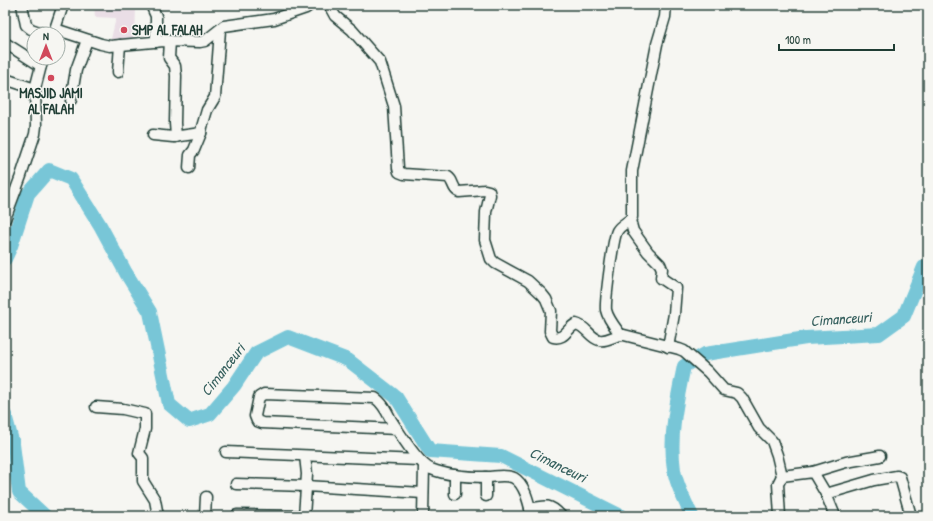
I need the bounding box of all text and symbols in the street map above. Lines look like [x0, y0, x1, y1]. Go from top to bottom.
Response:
place label: SMP AL FALAH [132, 20, 203, 39]
marker: SMP AL FALAH [119, 25, 129, 35]
north arrow [26, 26, 66, 66]
scale bar [779, 26, 894, 52]
text: N [43, 29, 49, 43]
text: 100 m [785, 31, 811, 48]
marker: MASJID JAMI AL FALAH [46, 73, 56, 83]
place label: MASJID JAMI AL FALAH [19, 83, 83, 118]
water label: Cimanceuri [810, 306, 874, 331]
water label: Cimanceuri [195, 338, 251, 400]
water label: Cimanceuri [526, 442, 592, 488]

